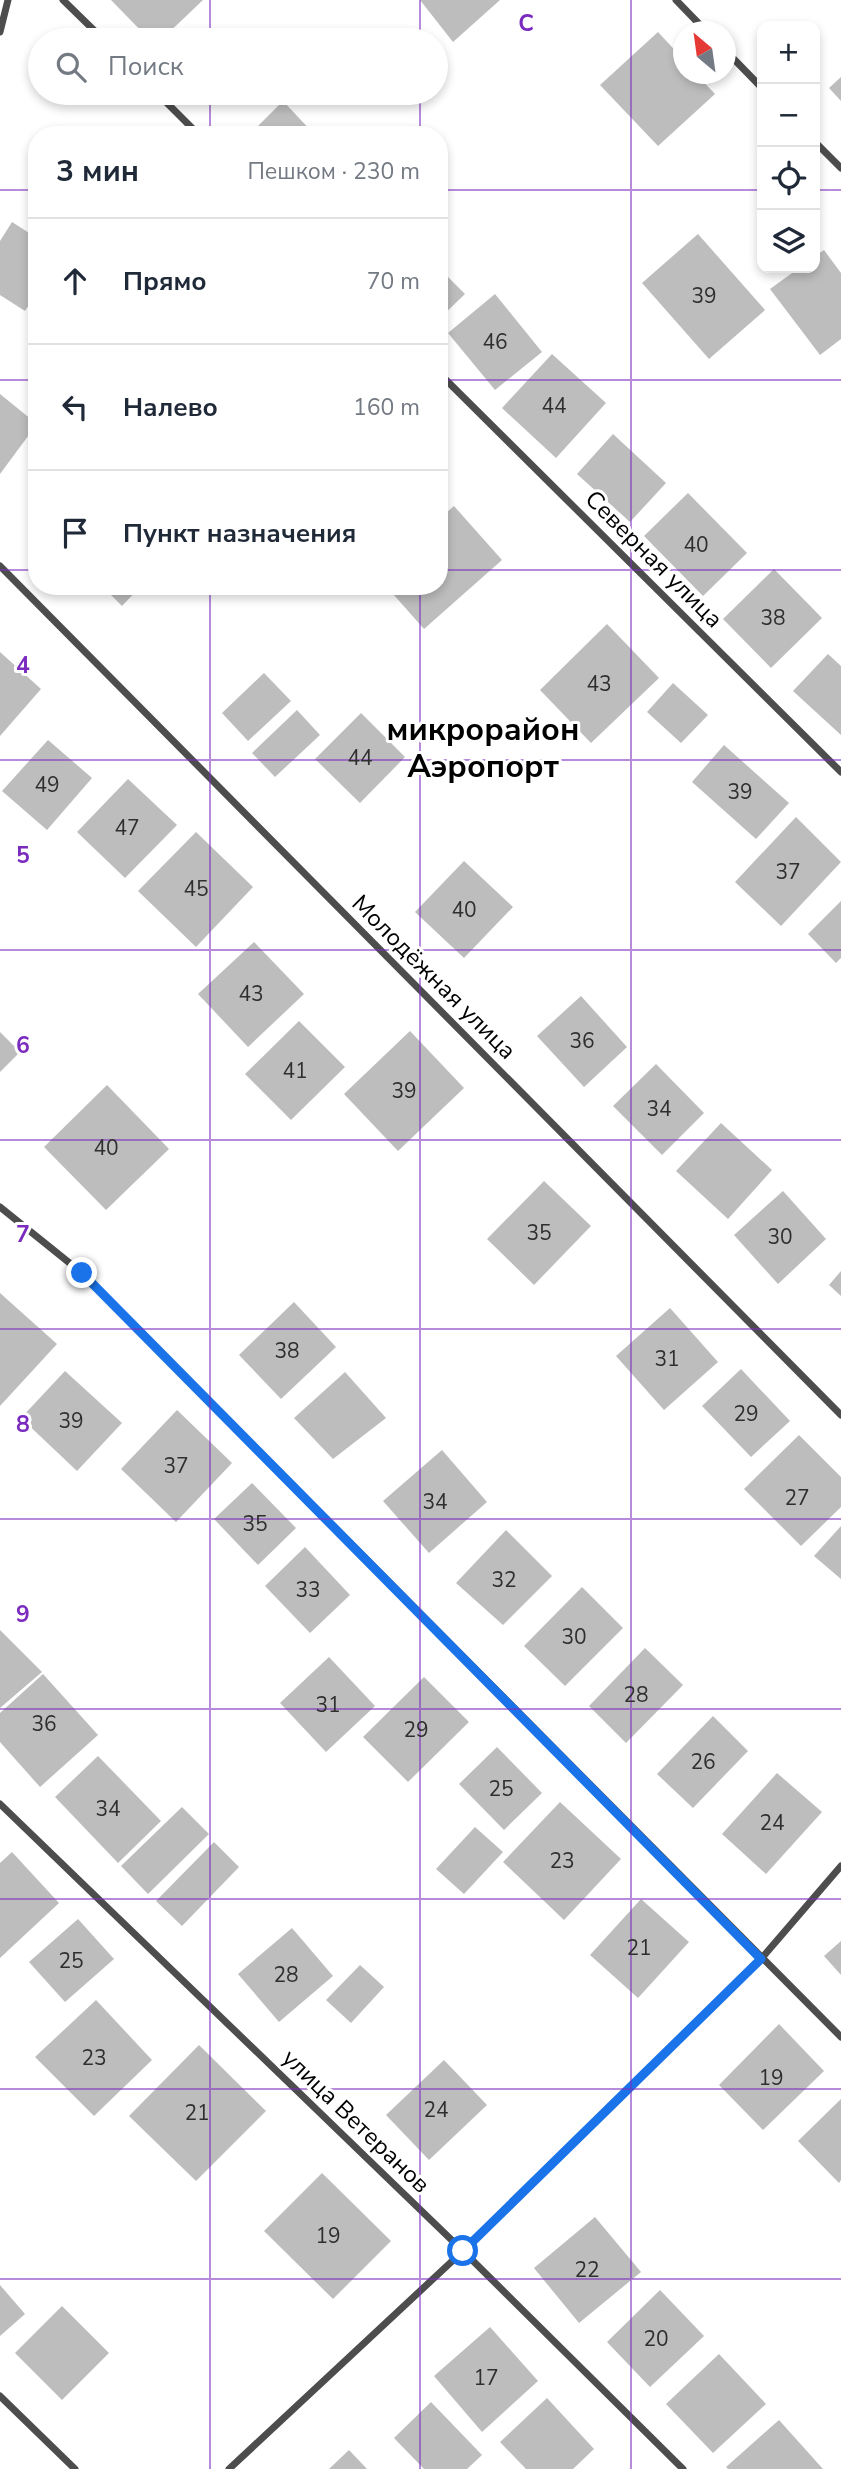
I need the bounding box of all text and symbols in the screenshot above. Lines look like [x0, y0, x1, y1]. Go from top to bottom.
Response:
text: C [518, 8, 534, 39]
north arrow [673, 21, 736, 84]
map controls [757, 21, 820, 273]
button: + [757, 21, 820, 84]
search box [28, 28, 448, 105]
icon: search [52, 48, 90, 86]
text: Поиск [108, 49, 184, 84]
button: − [757, 84, 820, 147]
button: locate [757, 147, 820, 210]
text: 3 мин [56, 151, 139, 192]
text: Пешком · 230 m [247, 156, 420, 187]
button: layers [757, 210, 820, 273]
icon: ahead [56, 262, 94, 300]
text: Прямо [123, 264, 207, 299]
text: 70 m [367, 266, 420, 297]
house number: 39 [691, 282, 717, 310]
house number: 46 [482, 328, 508, 356]
icon: left [56, 388, 94, 426]
text: Налево [123, 390, 218, 425]
text: 160 m [353, 392, 420, 423]
house number: 44 [541, 392, 567, 420]
street label: Северная улица [578, 483, 730, 635]
icon: arrive [56, 514, 94, 552]
text: Пункт назначения [123, 516, 356, 551]
house number: 40 [683, 531, 709, 559]
house number: 38 [760, 604, 786, 632]
text: 4 [16, 650, 30, 681]
house number: 43 [586, 670, 612, 698]
district label: микрорайон Аэропорт [387, 708, 579, 788]
house number: 44 [347, 744, 373, 772]
house number: 49 [34, 771, 60, 799]
house number: 39 [727, 778, 753, 806]
house number: 47 [114, 814, 140, 842]
text: 5 [16, 840, 30, 871]
house number: 37 [775, 858, 801, 886]
house number: 45 [183, 875, 209, 903]
street label: Молодёжная улица [345, 888, 523, 1066]
house number: 40 [451, 896, 477, 924]
house number: 43 [238, 980, 264, 1008]
house number: 36 [569, 1027, 595, 1055]
text: 6 [16, 1030, 30, 1061]
house number: 41 [282, 1057, 308, 1085]
house number: 39 [391, 1077, 417, 1105]
house number: 34 [646, 1095, 672, 1123]
house number: 40 [93, 1134, 119, 1162]
text: 7 [16, 1219, 30, 1250]
house number: 35 [526, 1219, 552, 1247]
house number: 30 [767, 1223, 793, 1251]
route end [66, 1257, 97, 1288]
house number: 38 [274, 1337, 300, 1365]
house number: 31 [654, 1345, 680, 1373]
house number: 29 [733, 1400, 759, 1428]
house number: 39 [58, 1407, 84, 1435]
text: 8 [16, 1409, 30, 1440]
house number: 37 [163, 1452, 189, 1480]
house number: 27 [784, 1484, 810, 1512]
house number: 34 [422, 1488, 448, 1516]
house number: 35 [242, 1510, 268, 1538]
house number: 32 [491, 1566, 517, 1594]
house number: 33 [295, 1576, 321, 1604]
text: 9 [16, 1599, 30, 1630]
house number: 30 [561, 1623, 587, 1651]
house number: 28 [623, 1681, 649, 1709]
house number: 31 [315, 1691, 341, 1719]
house number: 36 [31, 1710, 57, 1738]
house number: 29 [403, 1716, 429, 1744]
house number: 26 [690, 1748, 716, 1776]
house number: 25 [488, 1775, 514, 1803]
house number: 34 [95, 1795, 121, 1823]
house number: 24 [759, 1809, 785, 1837]
house number: 23 [549, 1847, 575, 1875]
house number: 21 [626, 1934, 652, 1962]
house number: 25 [58, 1947, 84, 1975]
house number: 28 [273, 1961, 299, 1989]
street label: улица Ветеранов [275, 2042, 437, 2200]
house number: 23 [81, 2044, 107, 2072]
house number: 19 [758, 2064, 784, 2092]
house number: 24 [423, 2096, 449, 2124]
house number: 21 [184, 2099, 210, 2127]
house number: 19 [315, 2222, 341, 2250]
route start [447, 2235, 478, 2266]
house number: 22 [574, 2256, 600, 2284]
house number: 20 [643, 2325, 669, 2353]
house number: 17 [473, 2364, 499, 2392]

